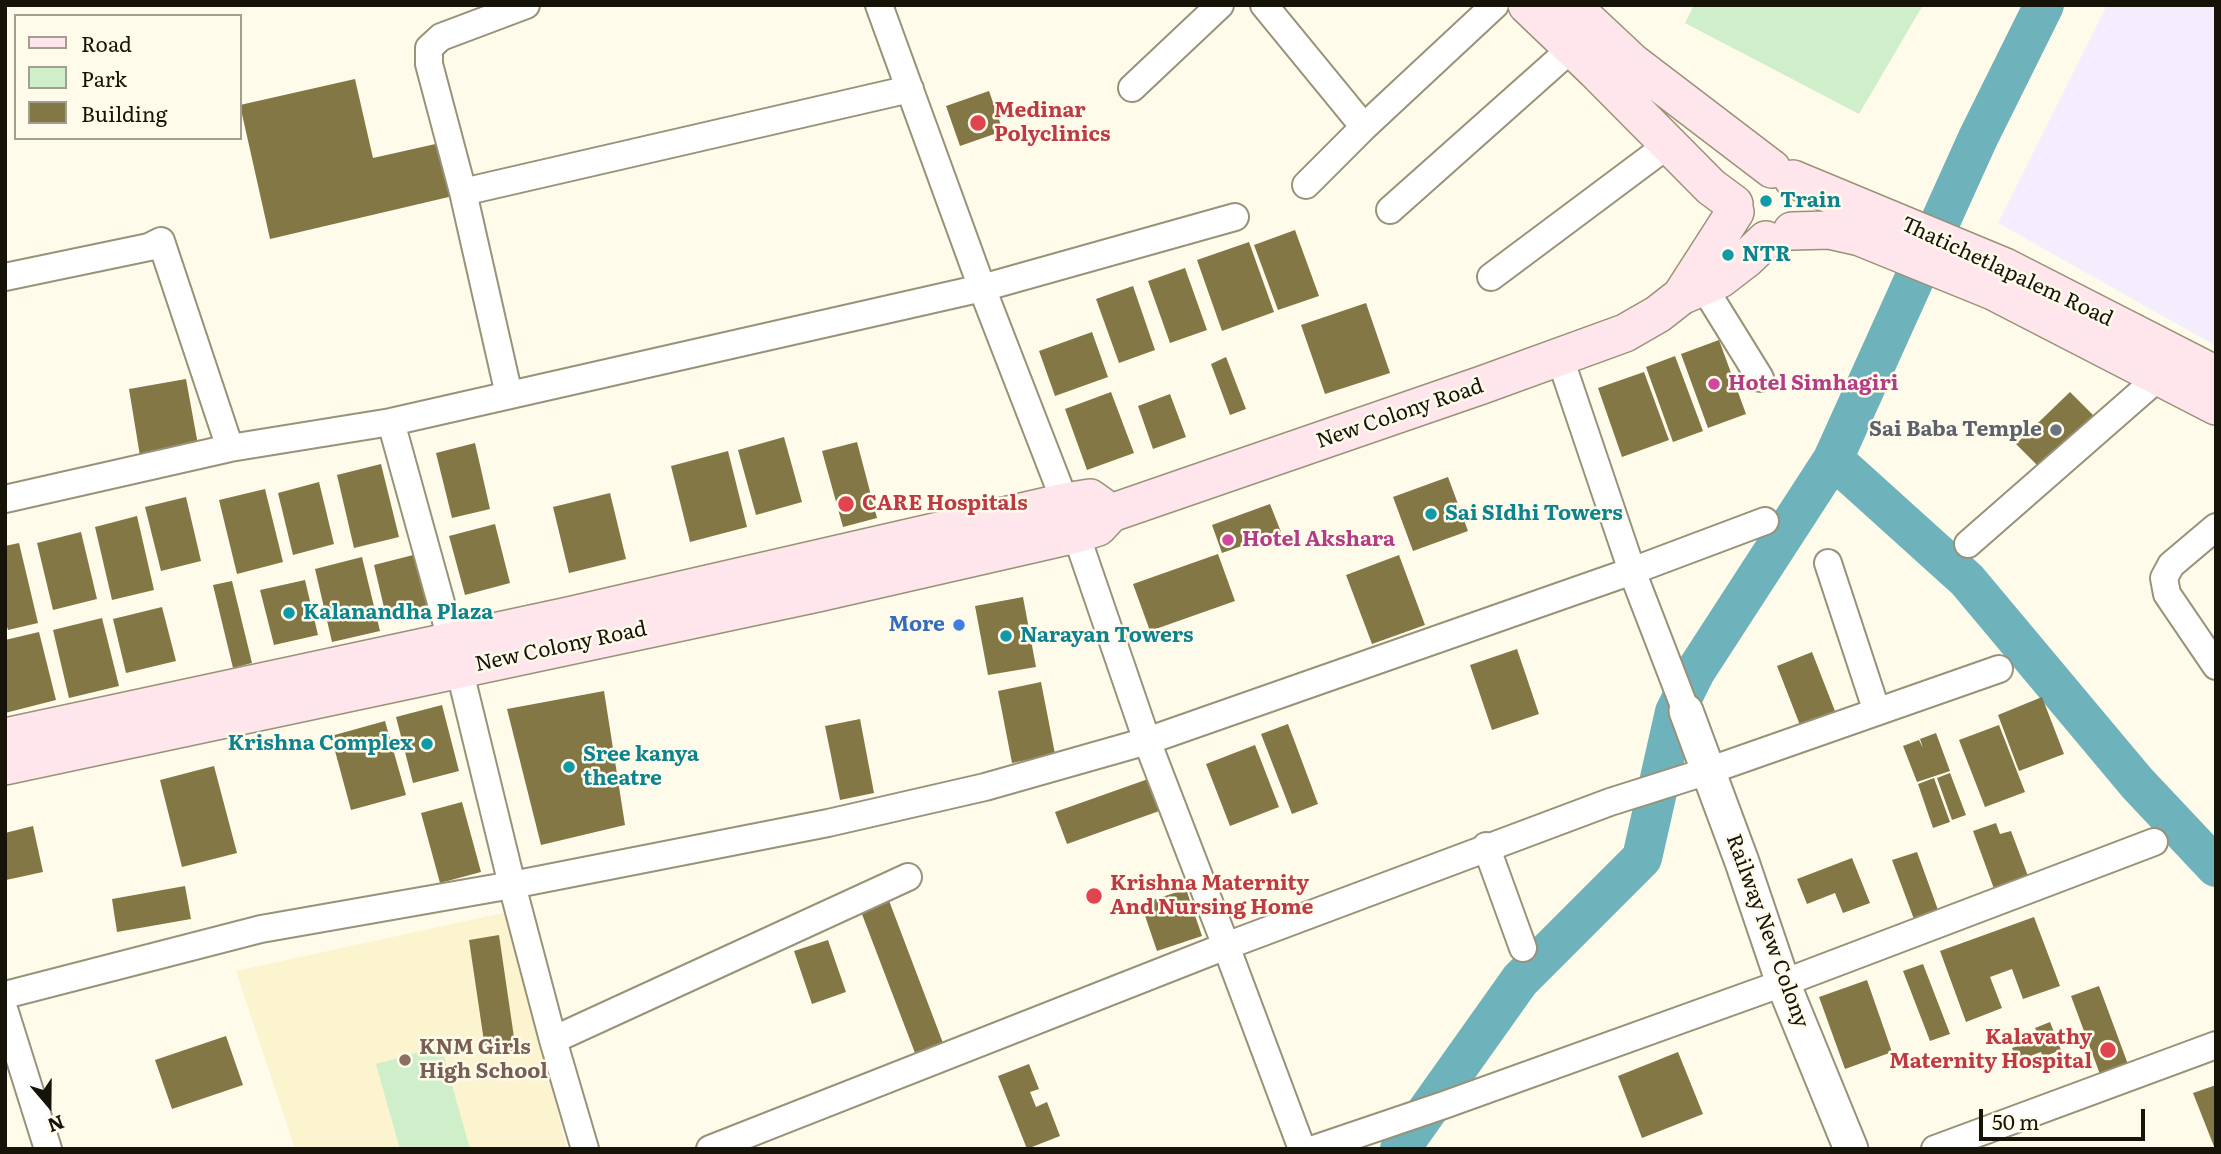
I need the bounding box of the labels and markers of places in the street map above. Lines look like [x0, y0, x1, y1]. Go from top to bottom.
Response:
place label: Medinar Polyclinics [994, 98, 1110, 148]
marker: Medinar Polyclinics [968, 113, 988, 133]
place label: Train [1780, 188, 1841, 214]
marker: Train [1758, 193, 1774, 209]
place label: NTR [1742, 242, 1791, 268]
marker: NTR [1720, 247, 1736, 263]
place label: Hotel Simhagiri [1728, 371, 1898, 397]
marker: Hotel Simhagiri [1706, 376, 1722, 392]
place label: Sai Baba Temple [1869, 417, 2042, 443]
marker: Sai Baba Temple [2048, 422, 2064, 438]
place label: CARE Hospitals [862, 491, 1028, 517]
marker: CARE Hospitals [836, 494, 856, 514]
place label: Sai SIdhi Towers [1445, 501, 1623, 527]
marker: Sai SIdhi Towers [1423, 506, 1439, 522]
place label: Hotel Akshara [1242, 527, 1395, 553]
marker: Hotel Akshara [1220, 532, 1236, 548]
place label: Kalanandha Plaza [303, 600, 493, 626]
marker: Kalanandha Plaza [281, 605, 297, 621]
place label: More [889, 612, 945, 638]
marker: More [951, 617, 967, 633]
place label: Narayan Towers [1020, 623, 1194, 649]
marker: Narayan Towers [998, 628, 1014, 644]
place label: Krishna Complex [228, 731, 413, 757]
marker: Krishna Complex [419, 736, 435, 752]
place label: Sree kanya theatre [583, 742, 699, 792]
marker: Sree kanya theatre [561, 759, 577, 775]
place label: Krishna Maternity And Nursing Home [1110, 871, 1313, 921]
marker: Krishna Maternity And Nursing Home [1084, 886, 1104, 906]
place label: Kalavathy Maternity Hospital [1889, 1025, 2092, 1075]
place label: KNM Girls High School [419, 1035, 548, 1085]
marker: Kalavathy Maternity Hospital [2098, 1040, 2118, 1060]
marker: KNM Girls High School [397, 1052, 413, 1068]

